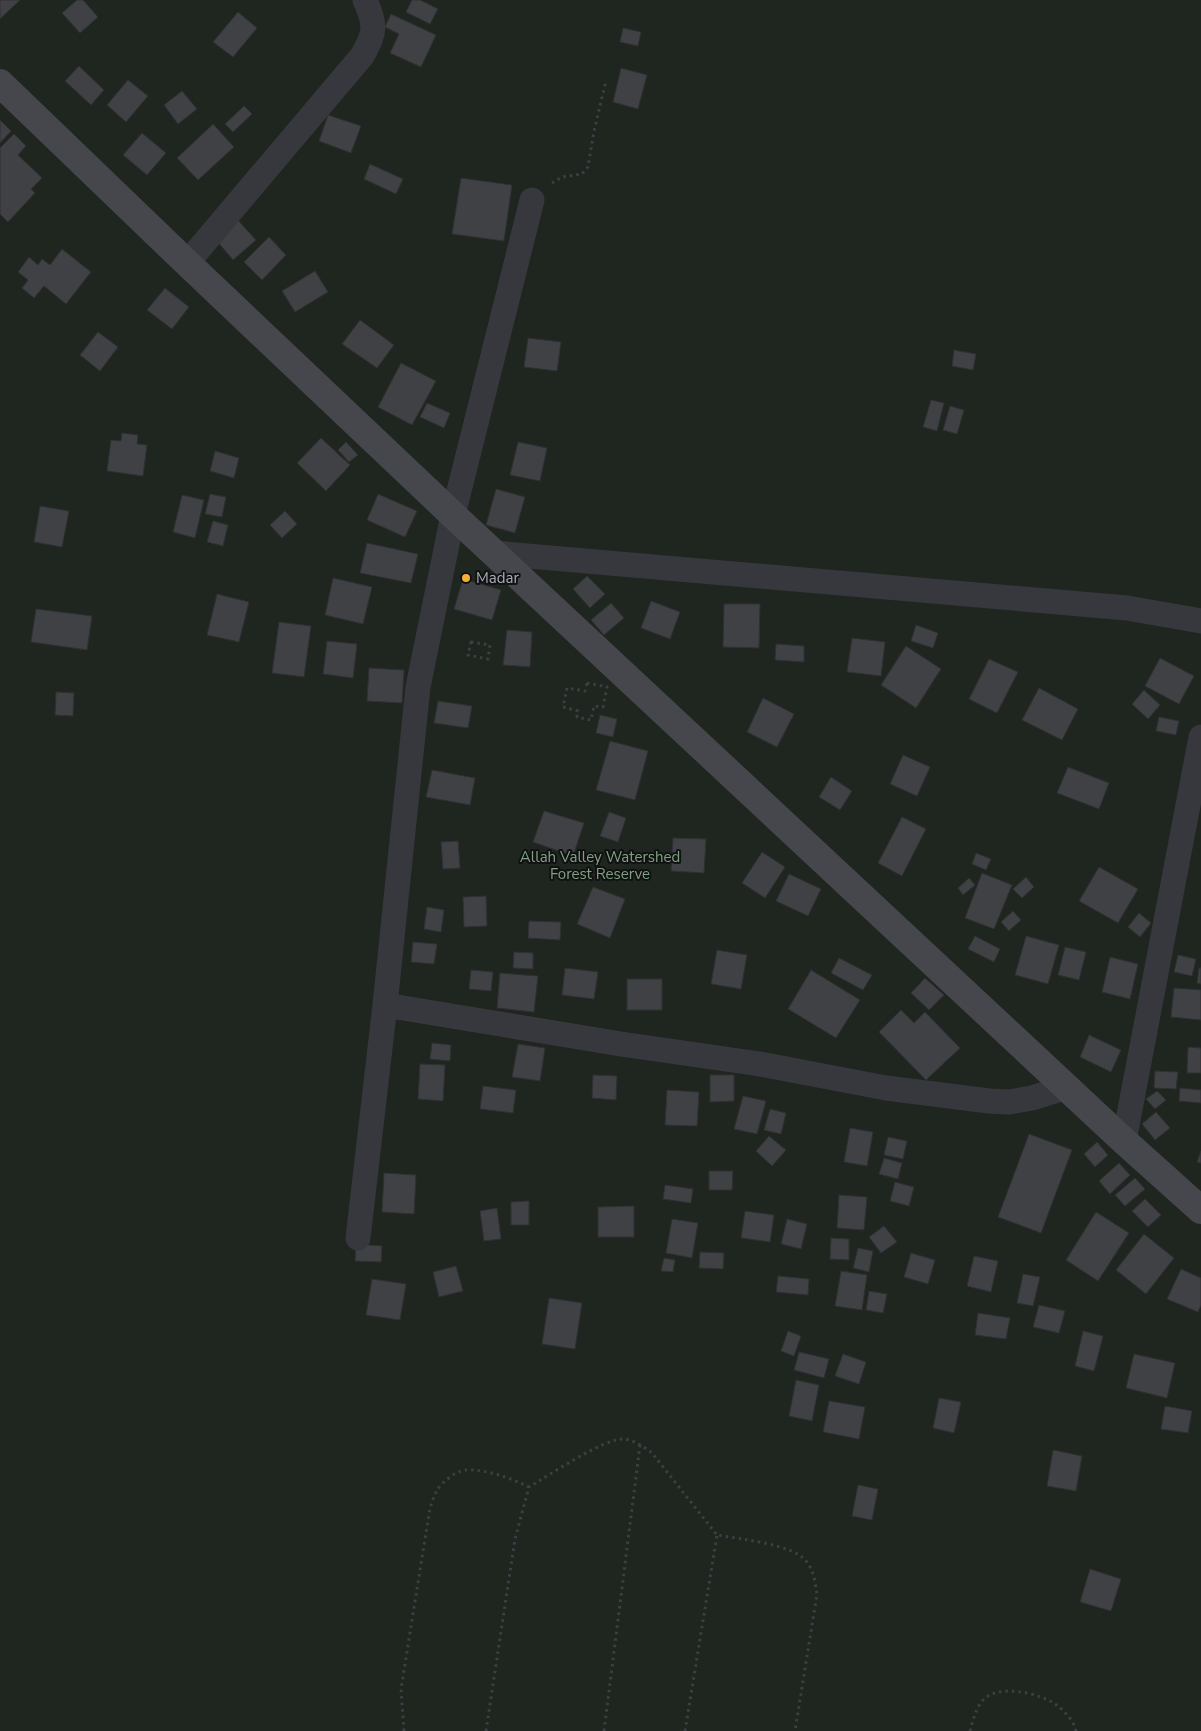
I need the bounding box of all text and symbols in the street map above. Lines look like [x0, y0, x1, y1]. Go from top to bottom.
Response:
place label: Madar [476, 568, 519, 588]
marker: Madar [460, 572, 472, 584]
park label: Allah Valley Watershed Forest Reserve [520, 847, 680, 884]

